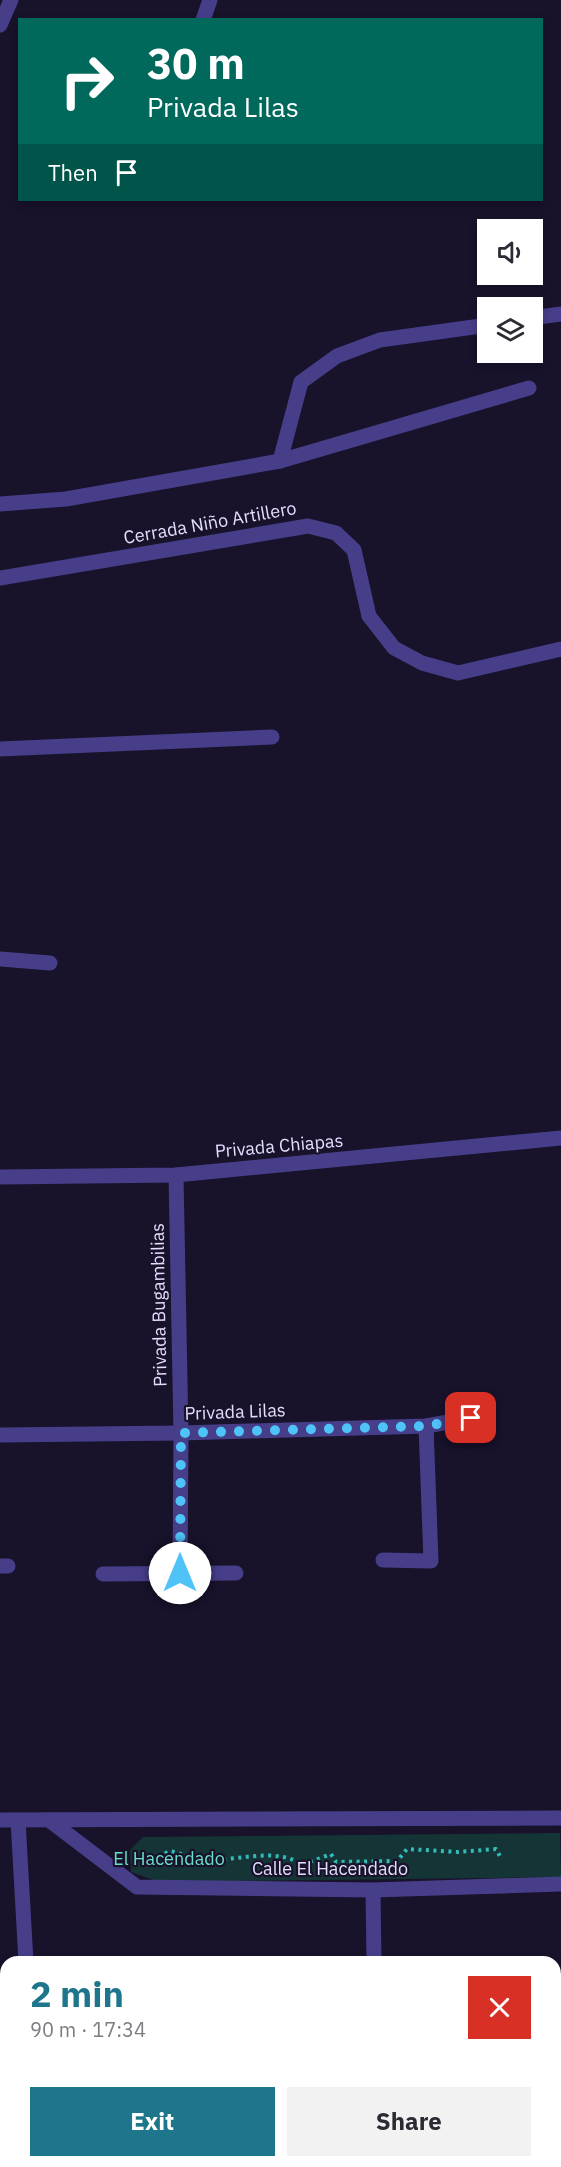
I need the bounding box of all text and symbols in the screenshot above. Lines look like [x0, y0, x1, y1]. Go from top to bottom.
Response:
text: 30 m [147, 36, 245, 91]
icon: right [48, 42, 126, 120]
text: Privada Lilas [147, 89, 299, 124]
icon: arrive [110, 156, 143, 189]
text: Then [48, 158, 98, 187]
map controls [477, 219, 543, 363]
button: sound [477, 219, 543, 285]
button: layers [477, 297, 543, 363]
street label: Cerrada Niño Artillero [122, 496, 298, 549]
street label: Privada Chiapas [214, 1128, 344, 1163]
street label: Privada Bugambilias [146, 1223, 171, 1387]
pin [445, 1392, 496, 1443]
street label: Privada Lilas [184, 1398, 286, 1425]
icon: arrive [454, 1401, 487, 1434]
position arrow [148, 1541, 212, 1605]
park label: El Hacendado [113, 1847, 225, 1870]
street label: Calle El Hacendado [252, 1857, 408, 1880]
text: 2 min [30, 1970, 124, 2017]
button: close [468, 1976, 531, 2039]
text: 90 m · 17:34 [30, 2016, 146, 2043]
button: Exit [30, 2087, 275, 2156]
button: Share [287, 2087, 531, 2156]

